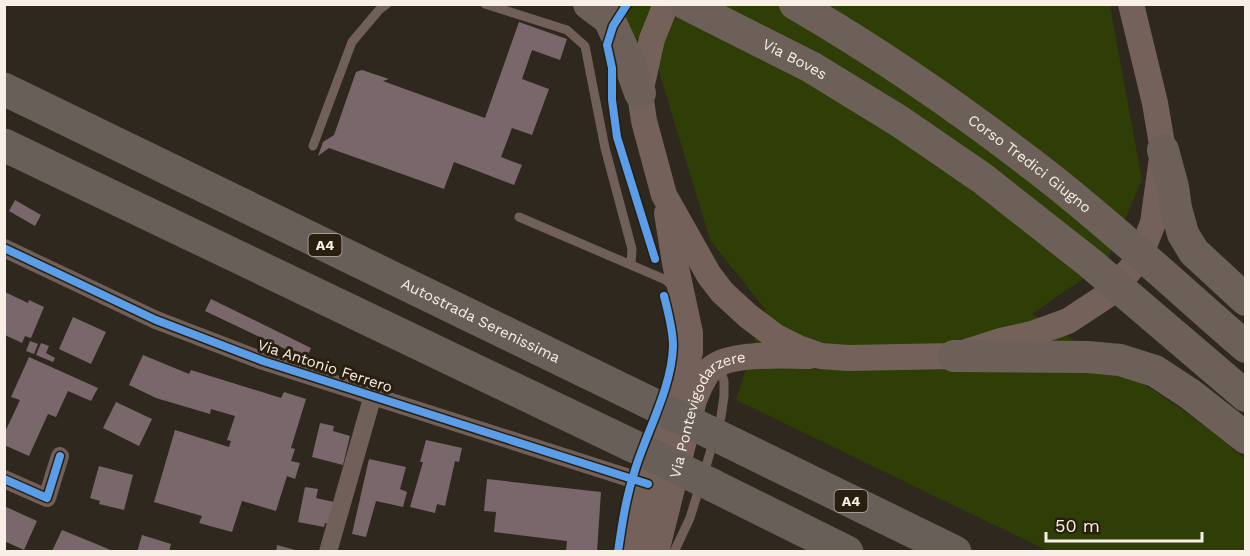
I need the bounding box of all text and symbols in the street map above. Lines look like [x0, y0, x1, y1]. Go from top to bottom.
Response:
street label: Via Boves [760, 35, 830, 84]
street label: Corso Tredici Giugno [964, 111, 1095, 217]
road number: A4 [308, 234, 342, 256]
street label: Autostrada Serenissima [398, 274, 563, 367]
street label: Via Antonio Ferrero [255, 336, 395, 396]
street label: Via Pontevigodarzere [666, 348, 747, 480]
road number: A4 [834, 490, 868, 512]
scale bar [1046, 505, 1202, 543]
text: 50 m [1055, 515, 1100, 536]

